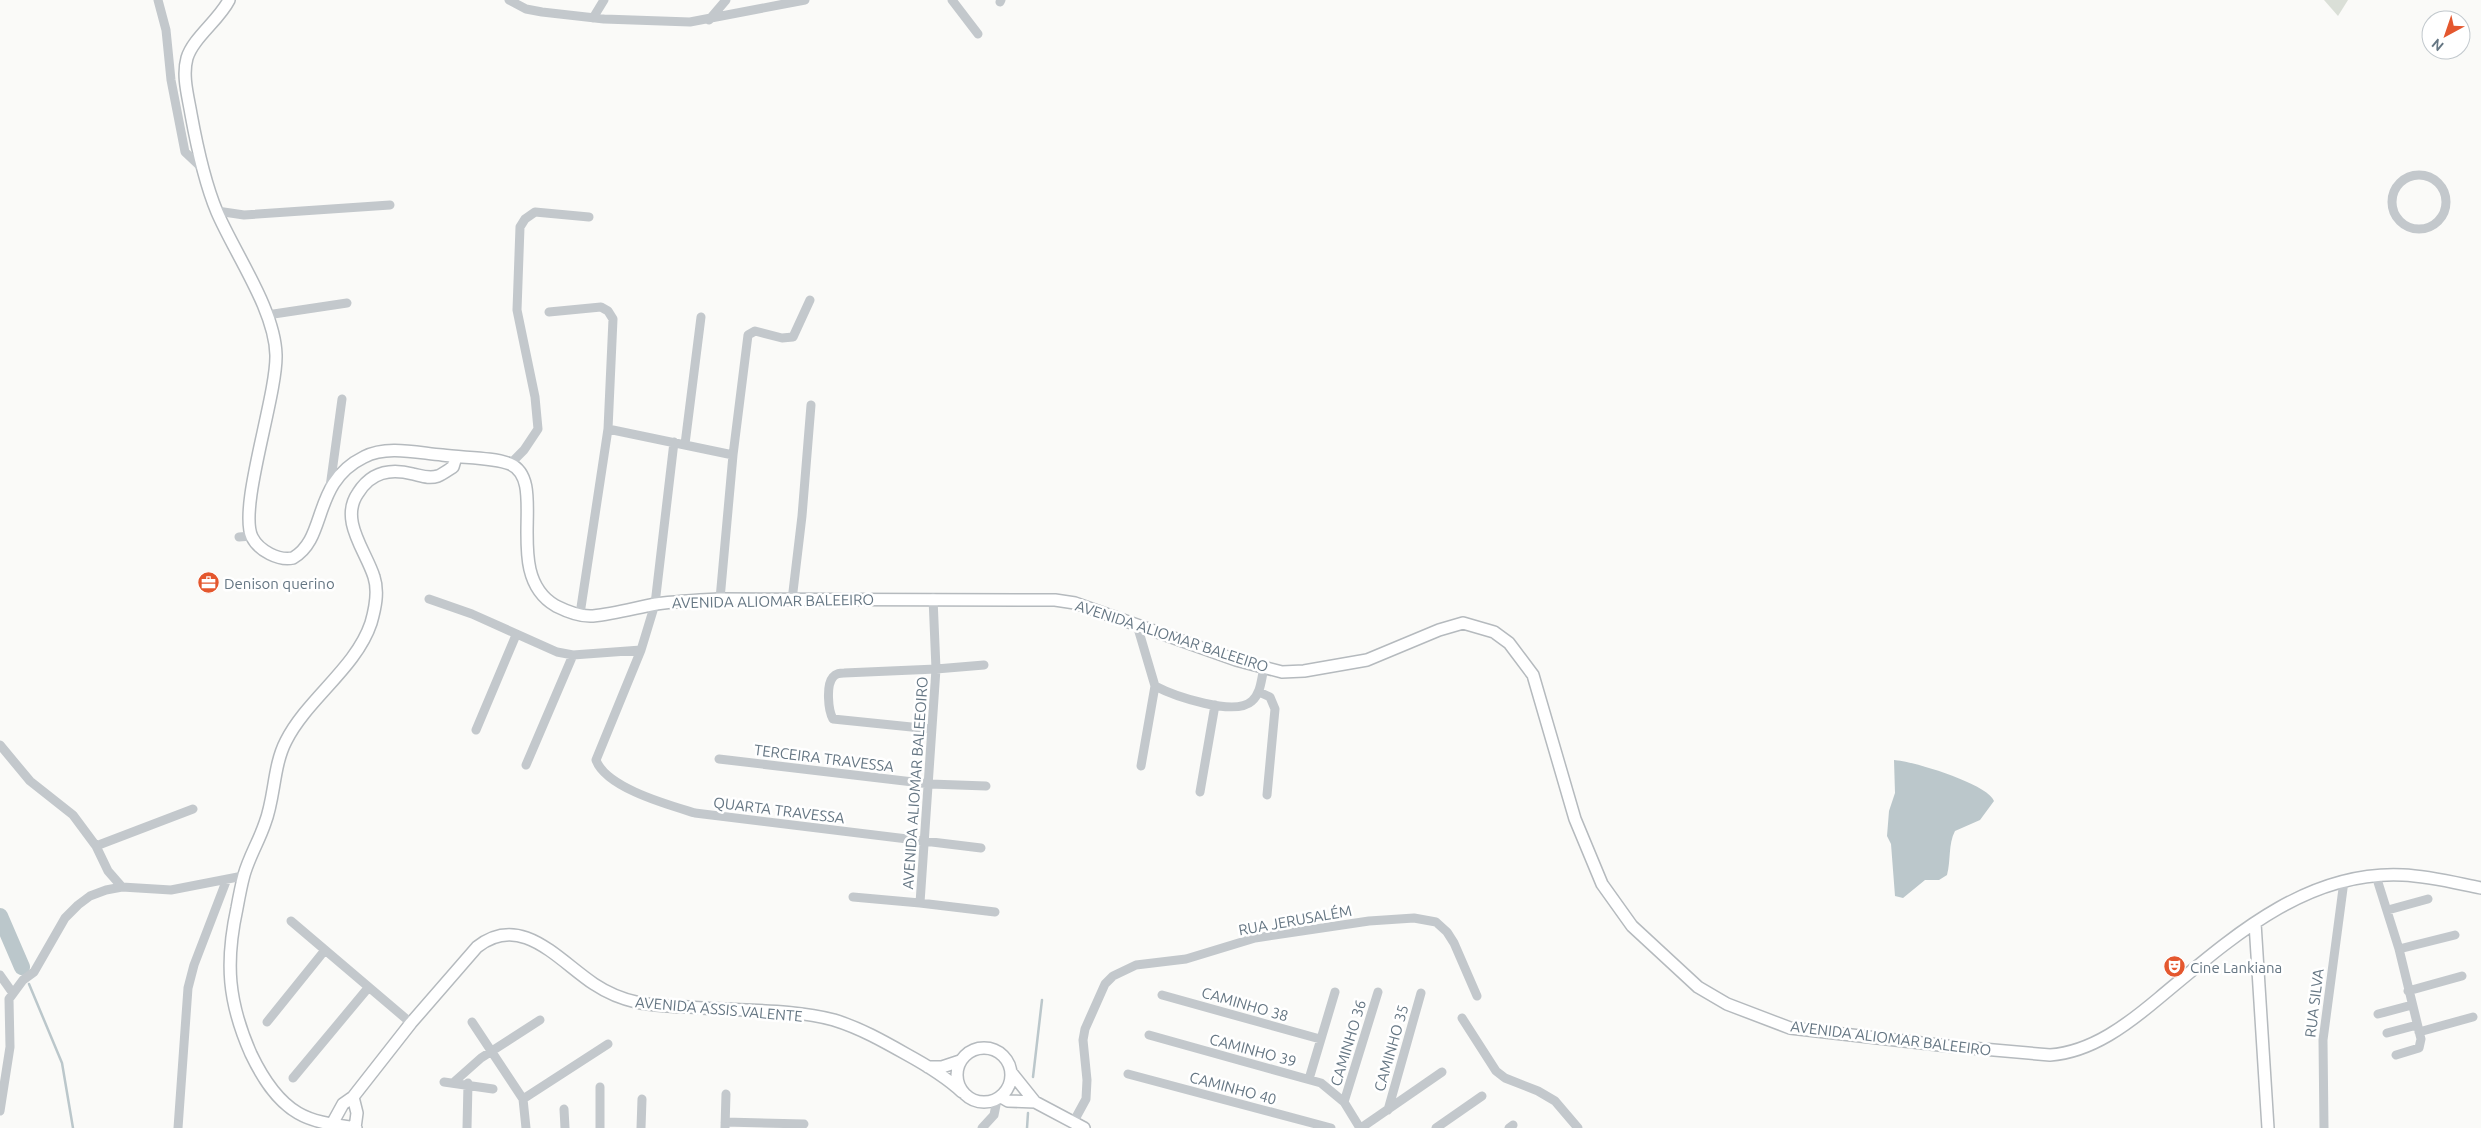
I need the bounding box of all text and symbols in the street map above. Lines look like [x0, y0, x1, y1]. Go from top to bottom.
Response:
north arrow [2421, 10, 2471, 60]
text: N [2428, 35, 2447, 54]
office icon: Denison querino [196, 571, 220, 595]
place label: Denison querino [224, 575, 335, 592]
street label: AVENIDA ALIOMAR BALEEIRO [672, 591, 874, 611]
street label: AVENIDA ALIOMAR BALEEIRO [1073, 597, 1271, 675]
street label: AVENIDA ALIOMAR BALEEOIRO [899, 676, 931, 890]
street label: TERCEIRA TRAVESSA [753, 741, 895, 775]
street label: QUARTA TRAVESSA [712, 794, 846, 827]
street label: RUA JERUSALÉM [1237, 902, 1353, 938]
theatre icon: Cine Lankiana [2162, 955, 2186, 979]
place label: Cine Lankiana [2190, 959, 2282, 976]
street label: RUA SILVA [2301, 967, 2327, 1038]
street label: CAMINHO 38 [1200, 984, 1290, 1024]
street label: AVENIDA ASSIS VALENTE [635, 993, 803, 1025]
street label: CAMINHO 36 [1327, 998, 1369, 1088]
street label: CAMINHO 35 [1371, 1003, 1411, 1093]
street label: AVENIDA ALIOMAR BALEEIRO [1790, 1017, 1992, 1059]
street label: CAMINHO 39 [1208, 1030, 1298, 1070]
street label: CAMINHO 40 [1188, 1068, 1278, 1108]

